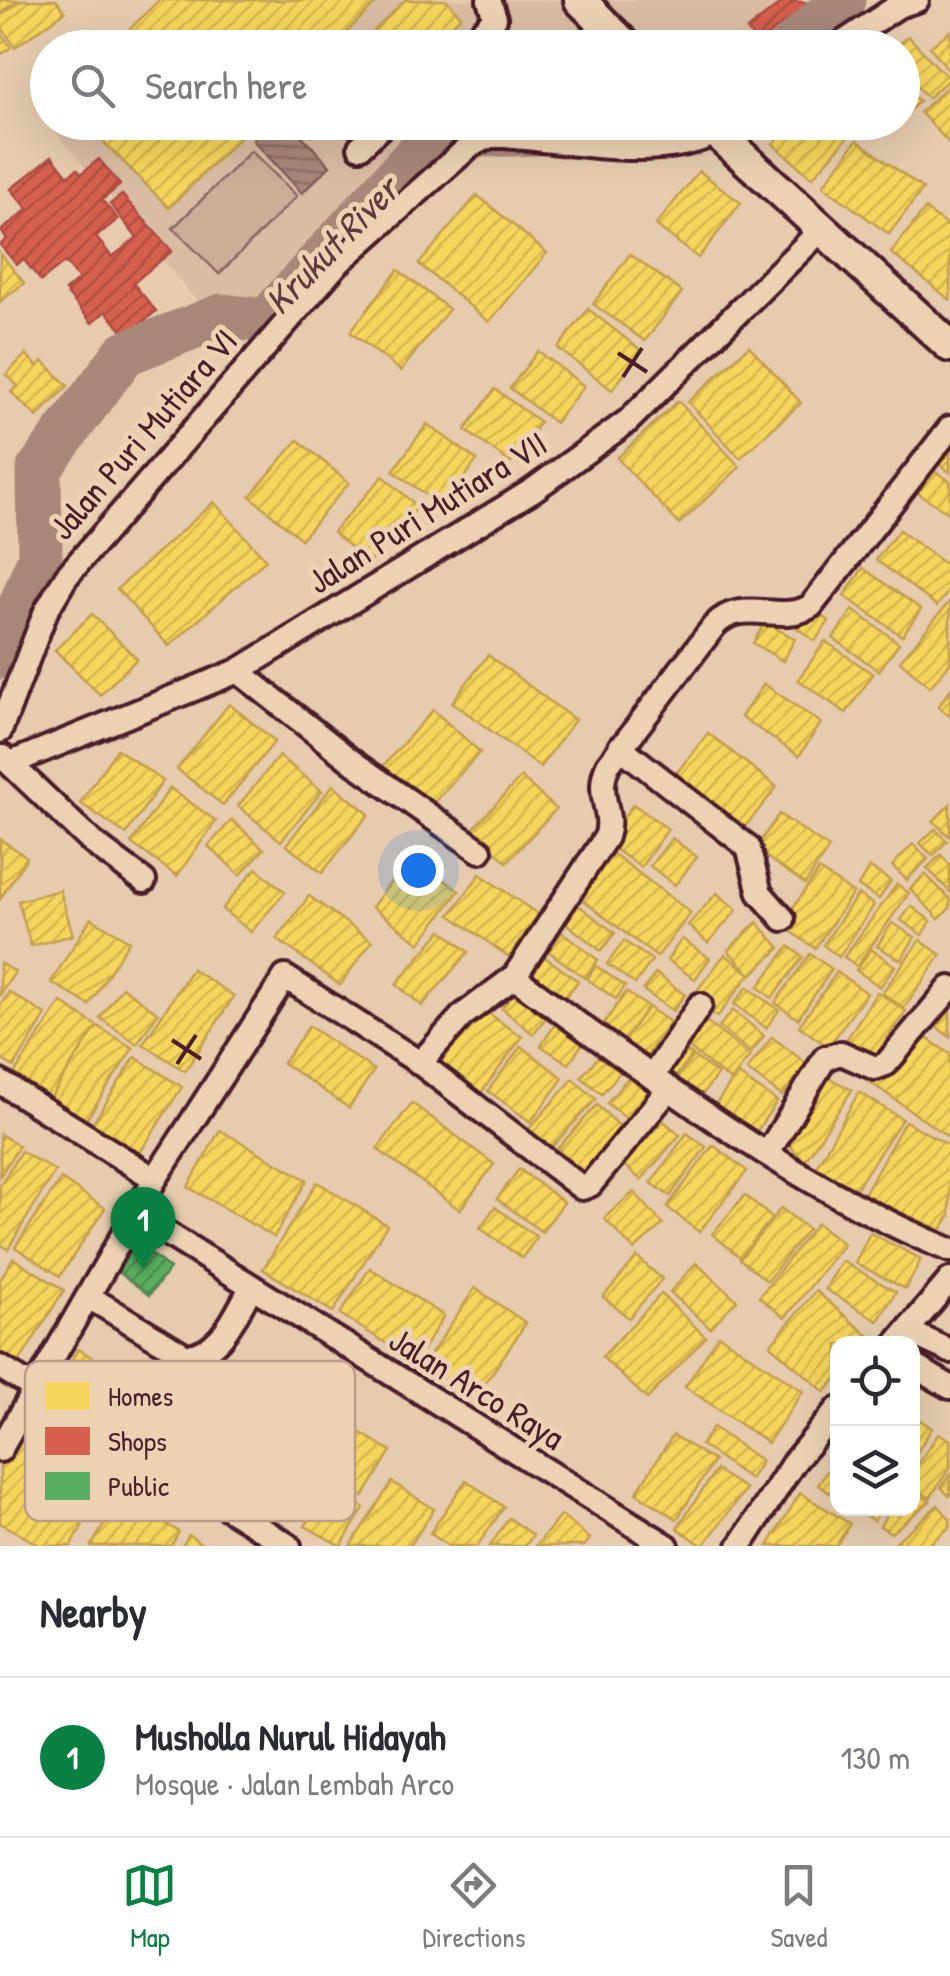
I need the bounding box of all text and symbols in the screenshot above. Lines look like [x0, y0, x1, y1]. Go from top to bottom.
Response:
search box [30, 30, 920, 140]
icon: search [65, 58, 120, 113]
text: Search here [145, 59, 307, 111]
water label: Krukut River [252, 162, 413, 325]
street label: Jalan Puri Mutiara VI [38, 318, 248, 550]
street label: Jalan Puri Mutiara VII [299, 420, 555, 604]
your location [393, 845, 444, 896]
pin: 1 [110, 1186, 176, 1269]
street label: Jalan Arco Raya [381, 1316, 574, 1461]
map controls [830, 1336, 920, 1516]
button: locate [830, 1336, 920, 1426]
legend [25, 1361, 355, 1521]
text: Homes [108, 1377, 173, 1415]
text: Shops [108, 1422, 167, 1460]
button: layers [830, 1426, 920, 1516]
text: Public [108, 1467, 169, 1505]
text: Nearby [40, 1583, 147, 1640]
text: Musholla Nurul Hidayah [135, 1710, 446, 1762]
text: 1 [67, 1736, 78, 1779]
text: 130 m [841, 1736, 910, 1779]
text: Mosque · Jalan Lembah Arco [135, 1762, 454, 1805]
tab: Map [122, 1858, 177, 1956]
tab: Directions [422, 1858, 525, 1956]
tab: Saved [770, 1858, 828, 1956]

